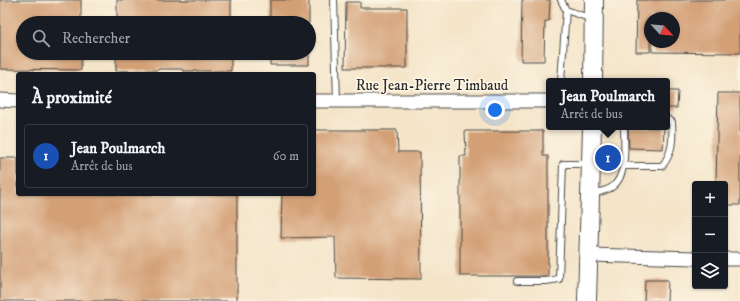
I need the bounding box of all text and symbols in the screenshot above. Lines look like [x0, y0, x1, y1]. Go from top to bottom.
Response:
north arrow [644, 12, 680, 48]
search box [16, 16, 316, 60]
icon: search [30, 27, 52, 49]
text: Rechercher [62, 29, 130, 48]
street label: Rue Jean-Pierre Timbaud [356, 76, 509, 95]
popup [546, 78, 670, 130]
text: À proximité [32, 87, 112, 109]
text: Jean Poulmarch [561, 87, 655, 106]
your location [485, 100, 505, 120]
text: Arrêt de bus [561, 106, 622, 122]
text: Jean Poulmarch [71, 139, 165, 158]
pin: 1 [595, 143, 621, 173]
text: 1 [44, 148, 48, 164]
text: 60 m [273, 148, 299, 164]
text: Arrêt de bus [71, 158, 133, 174]
map controls [692, 181, 728, 289]
button: + [692, 181, 728, 217]
button: − [692, 217, 728, 253]
button: layers [692, 253, 728, 289]

